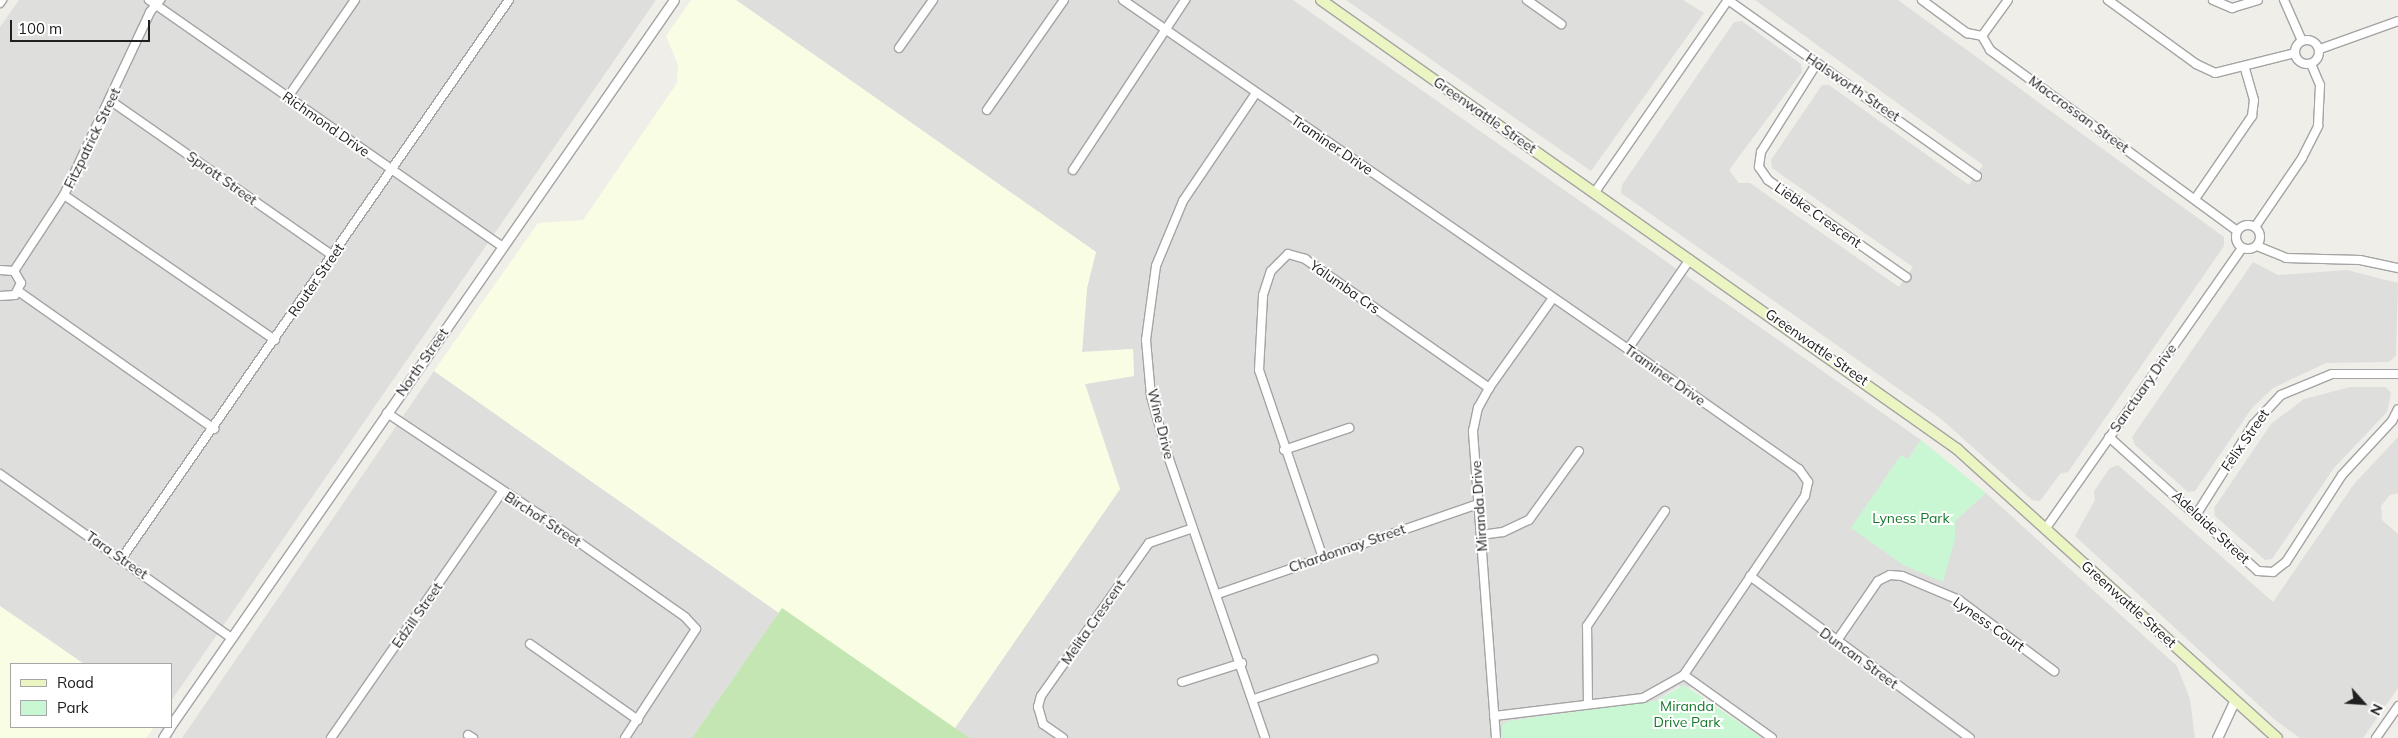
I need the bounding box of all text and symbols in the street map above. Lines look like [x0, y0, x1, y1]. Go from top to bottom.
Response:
scale bar [12, 10, 152, 42]
text: 100 m [18, 19, 62, 38]
street label: Halsworth Street [1803, 49, 1903, 125]
street label: Maccrossan Street [2026, 72, 2132, 156]
street label: Greenwattle Street [1430, 73, 1540, 157]
street label: Fitzpatrick Street [60, 85, 124, 191]
street label: Richmond Drive [279, 88, 373, 160]
street label: Traminer Drive [1288, 112, 1376, 178]
street label: Sprott Street [184, 148, 260, 208]
street label: Liebke Crescent [1771, 179, 1865, 251]
street label: Router Street [285, 240, 347, 320]
street label: Yalumba Crs [1307, 257, 1383, 317]
street label: Greenwattle Street [1762, 305, 1872, 389]
street label: North Street [392, 325, 452, 399]
street label: Traminer Drive [1621, 341, 1709, 409]
street label: Sanctuary Drive [2106, 341, 2180, 435]
street label: Wine Drive [1144, 387, 1178, 461]
street label: Felix Street [2218, 406, 2272, 474]
street label: Miranda Drive [1467, 460, 1491, 552]
street label: Adelaide Street [2169, 487, 2253, 567]
street label: Birchof Street [502, 488, 584, 550]
park label: Lyness Park [1872, 510, 1950, 526]
street label: Chardonnay Street [1287, 520, 1407, 576]
street label: Tara Street [83, 528, 151, 582]
street label: Greenwattle Street [2078, 557, 2180, 651]
street label: Melita Crescent [1057, 576, 1129, 668]
street label: Edzill Street [388, 579, 446, 651]
street label: Lyness Court [1950, 593, 2028, 655]
street label: Duncan Street [1817, 624, 1901, 692]
legend [10, 663, 172, 728]
text: Road [57, 673, 94, 692]
north arrow [2338, 678, 2388, 728]
text: Park [57, 698, 89, 717]
park label: Miranda Drive Park [1654, 698, 1720, 730]
text: N [2366, 701, 2387, 718]

